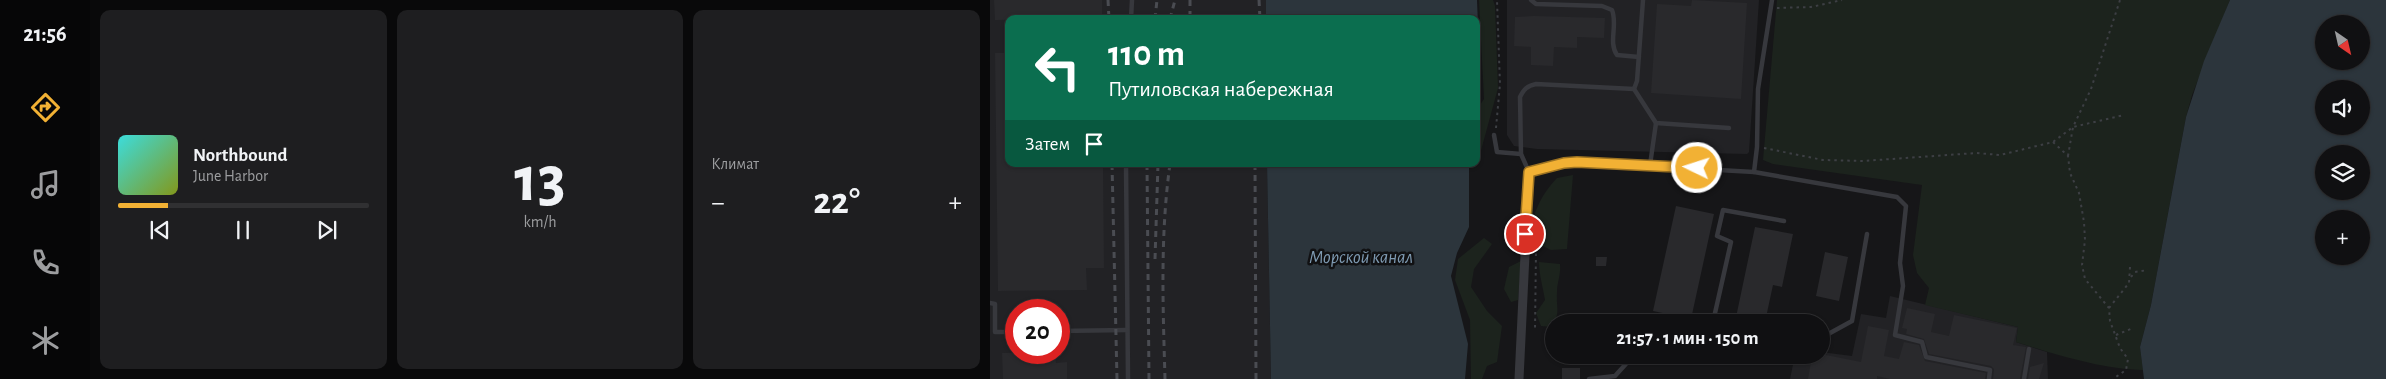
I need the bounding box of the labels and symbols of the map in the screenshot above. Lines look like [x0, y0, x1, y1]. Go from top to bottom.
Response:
north arrow [2315, 15, 2370, 70]
position arrow [1670, 141, 1722, 193]
pin [1504, 213, 1546, 255]
water label: Морской канал [1309, 248, 1413, 267]
speed limit sign: 20 [1005, 299, 1070, 364]

